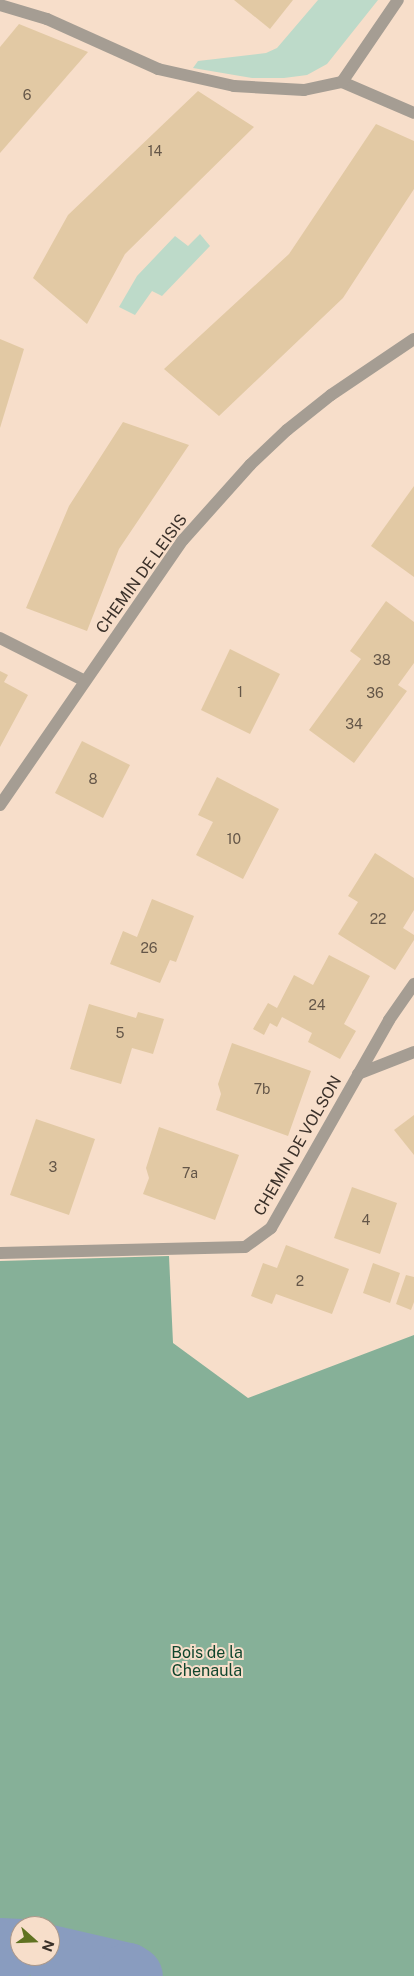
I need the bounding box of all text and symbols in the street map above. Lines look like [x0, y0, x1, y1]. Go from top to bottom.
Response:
house number: 6 [23, 87, 31, 103]
house number: 14 [148, 143, 162, 159]
street label: CHEMIN DE LEISIS [92, 511, 192, 637]
house number: 38 [373, 652, 391, 668]
house number: 1 [237, 684, 243, 700]
house number: 36 [366, 685, 384, 701]
house number: 34 [345, 716, 363, 732]
house number: 8 [88, 771, 98, 787]
house number: 10 [227, 831, 241, 847]
house number: 22 [370, 911, 386, 927]
house number: 26 [140, 940, 158, 956]
house number: 24 [308, 997, 326, 1013]
house number: 5 [116, 1025, 124, 1041]
street label: CHEMIN DE VOLSON [250, 1072, 346, 1220]
house number: 7b [254, 1081, 270, 1097]
house number: 3 [49, 1159, 57, 1175]
house number: 7a [182, 1165, 198, 1181]
house number: 4 [362, 1212, 370, 1228]
house number: 2 [296, 1273, 304, 1289]
park label: Bois de la Chenaula [171, 1643, 243, 1681]
north arrow [10, 1916, 60, 1966]
text: N [39, 1938, 58, 1954]

